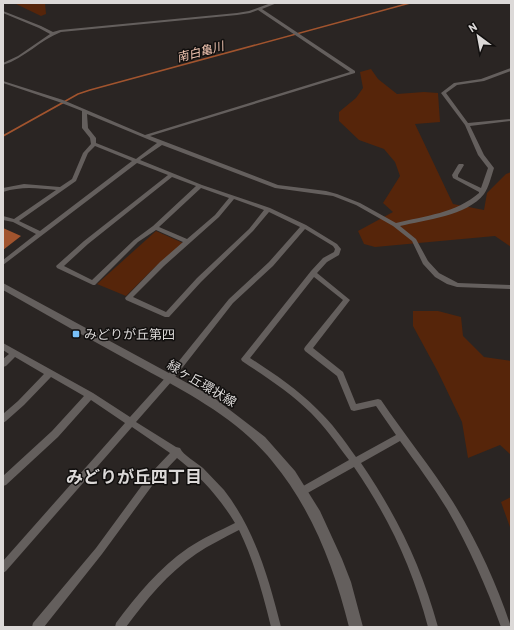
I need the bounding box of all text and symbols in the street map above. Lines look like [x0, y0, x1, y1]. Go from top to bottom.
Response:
north arrow [458, 16, 498, 56]
text: N [466, 20, 479, 35]
water label: 南白亀川 [175, 38, 227, 64]
place label: みどりが丘第四 [84, 326, 175, 342]
marker: みどりが丘第四 [71, 329, 81, 339]
street label: 緑ヶ丘環状線 [164, 356, 240, 410]
district label: みどりが丘四丁目 [66, 466, 202, 486]

